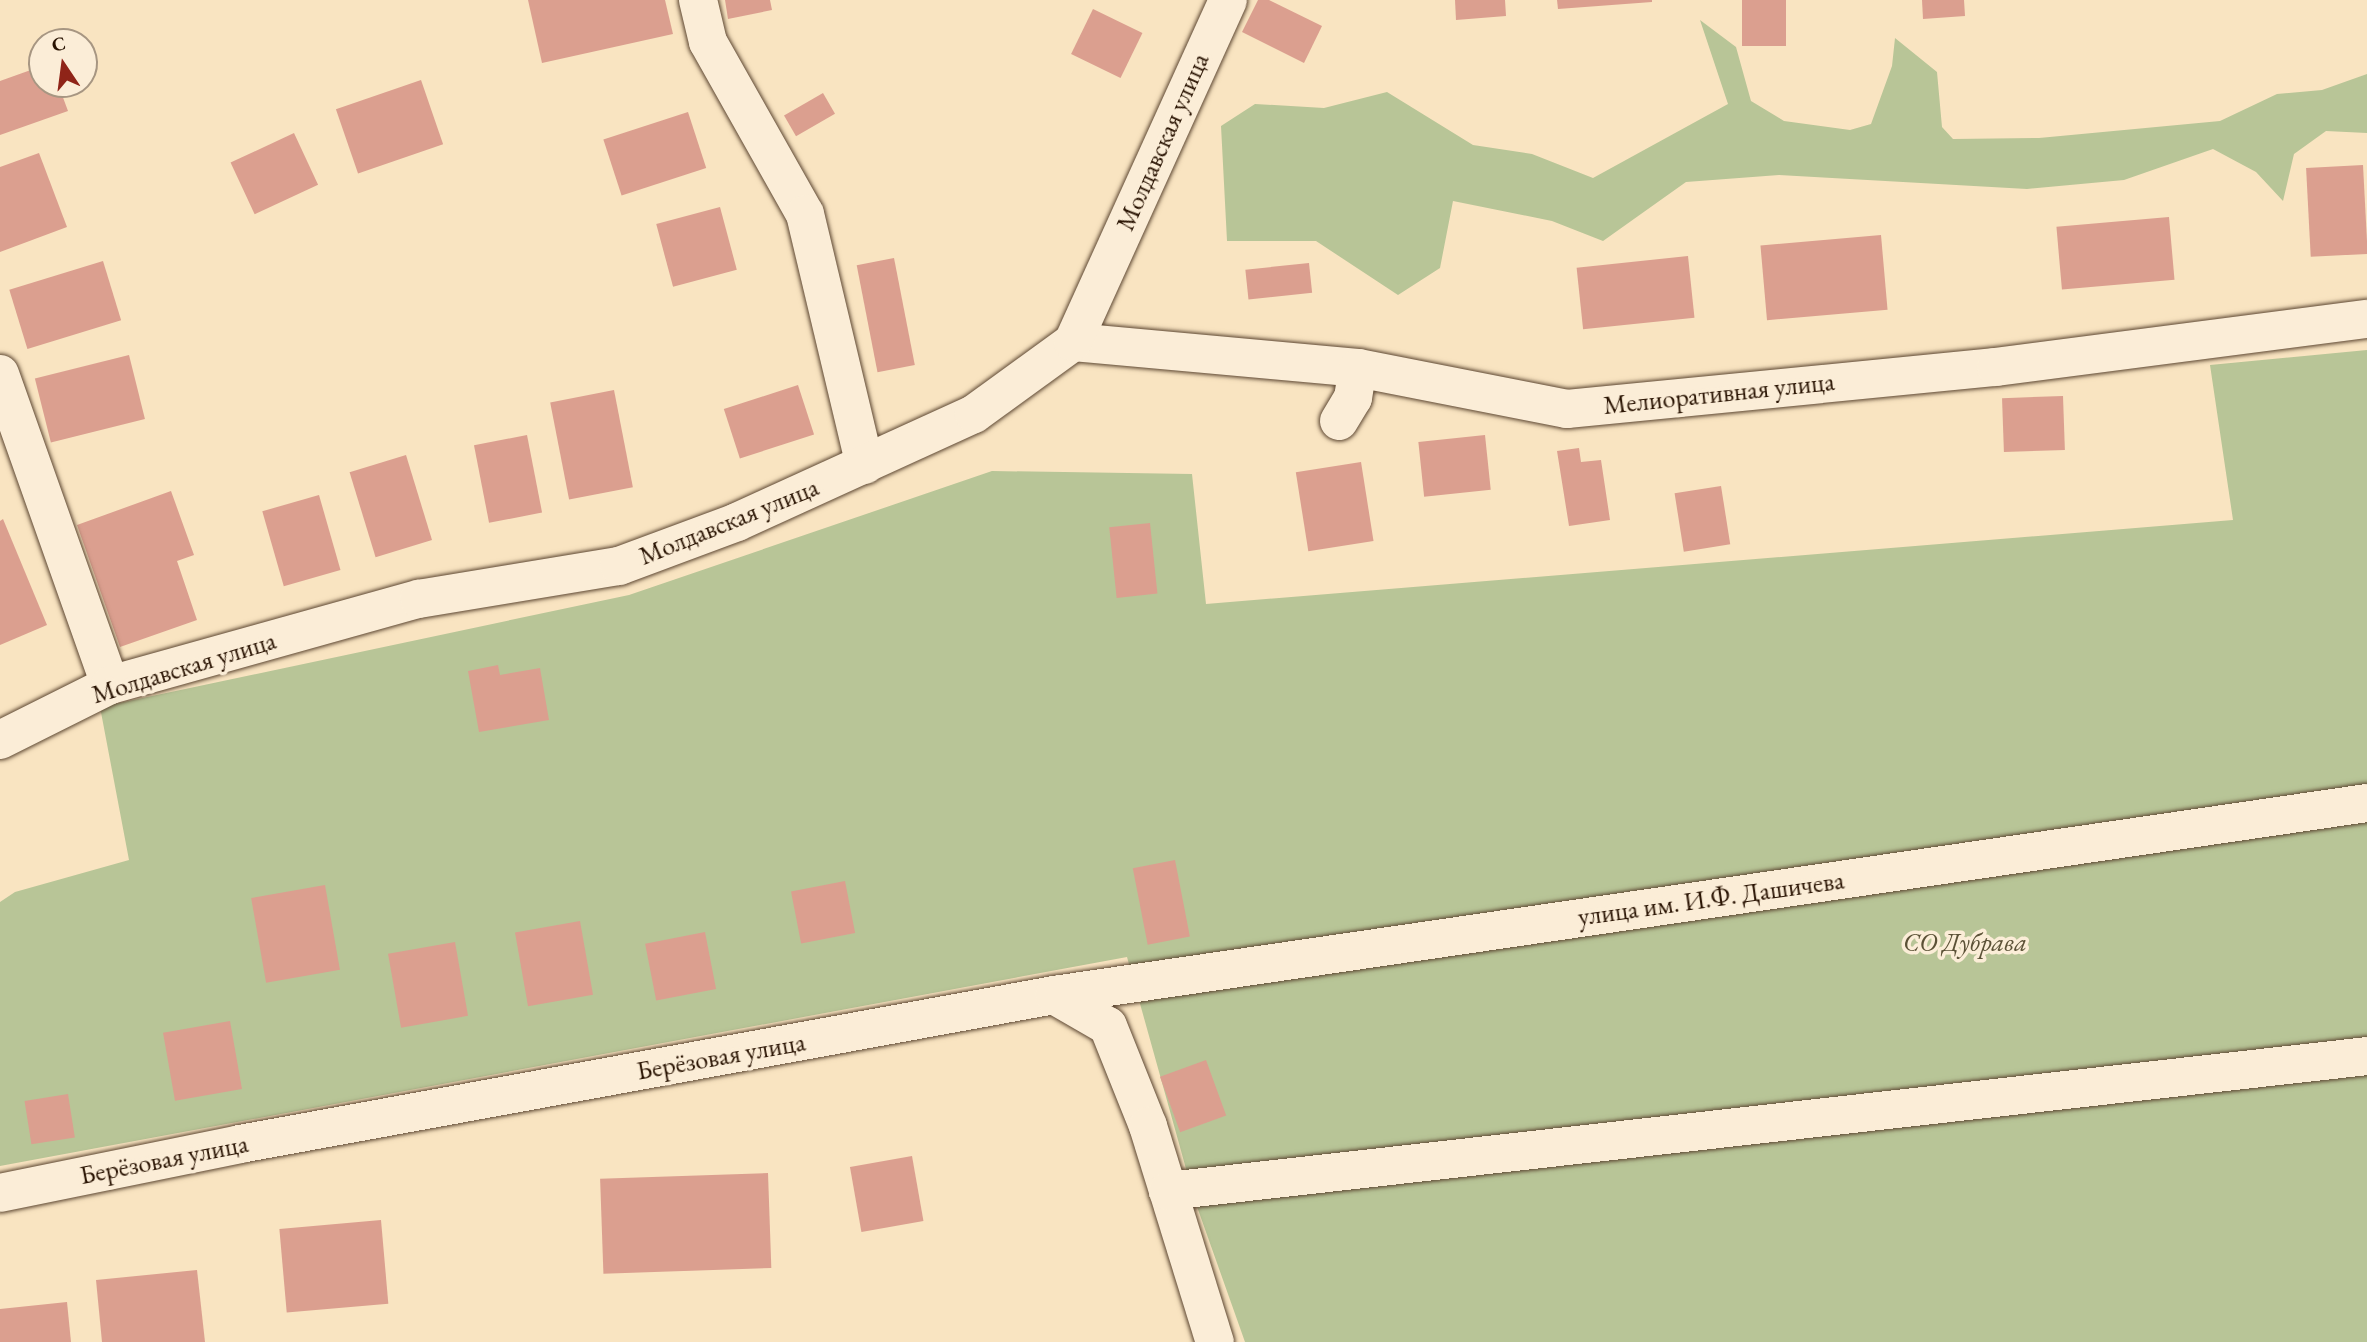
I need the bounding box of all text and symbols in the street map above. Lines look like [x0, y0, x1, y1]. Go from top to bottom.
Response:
north arrow [28, 28, 98, 98]
text: С [49, 30, 68, 58]
street label: Молдавская улица [1110, 48, 1216, 236]
street label: Мелиоративная улица [1602, 366, 1836, 422]
street label: Молдавская улица [635, 472, 823, 572]
street label: Молдавская улица [88, 625, 280, 711]
street label: улица им. И.Ф. Дашичева [1576, 865, 1846, 933]
park label: СО Дубрава [1903, 927, 2027, 959]
street label: Берёзовая улица [634, 1027, 808, 1087]
street label: Берёзовая улица [77, 1128, 251, 1192]

